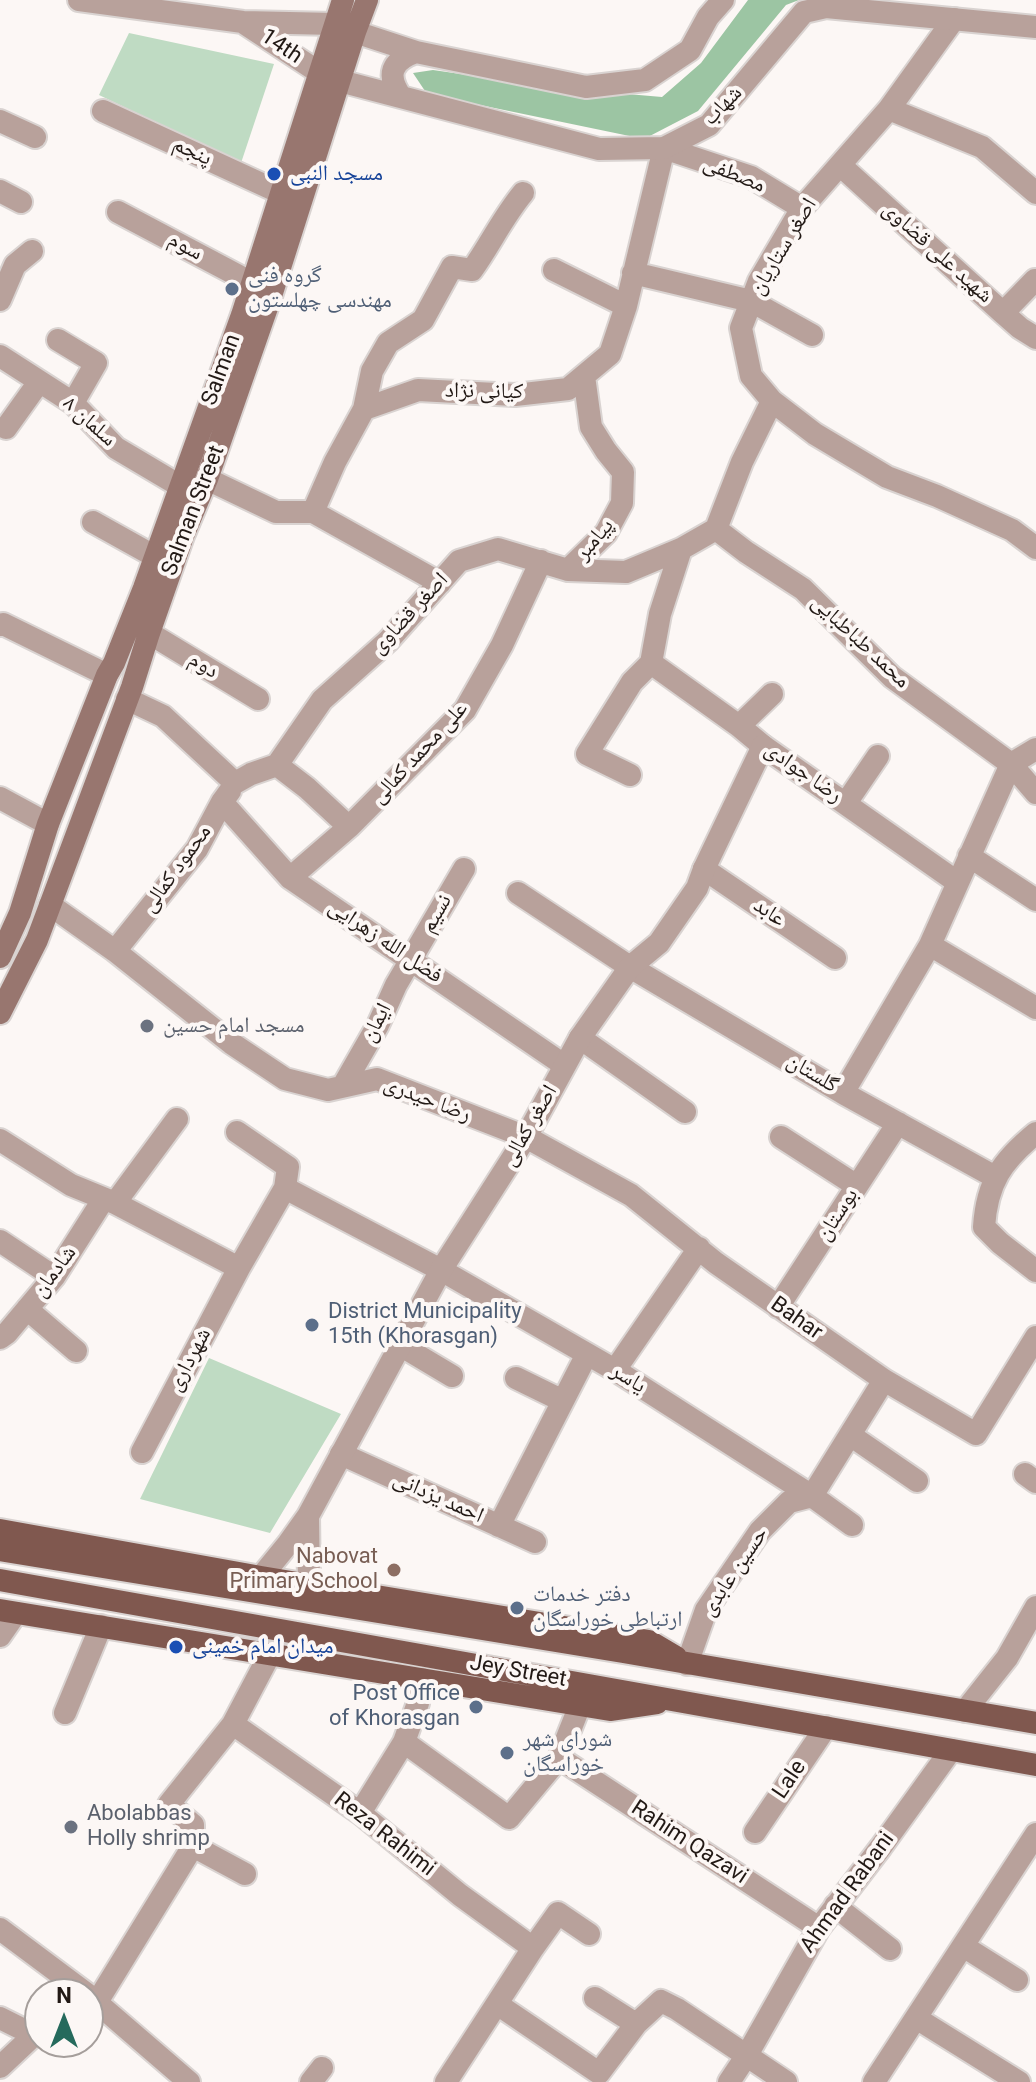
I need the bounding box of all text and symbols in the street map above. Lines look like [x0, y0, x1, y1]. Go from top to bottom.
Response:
street label: 14th [255, 24, 307, 70]
street label: شهاب [698, 80, 748, 132]
street label: پنجم [168, 132, 216, 172]
street label: مصطفی [699, 151, 769, 199]
place label: مسجد النبی [290, 161, 383, 187]
marker: مسجد النبی [265, 165, 283, 183]
street label: اصغر ستاریان [745, 194, 823, 300]
street label: شهید علی قضاوی [876, 197, 998, 309]
street label: سوم [163, 227, 207, 267]
place label: گروه فنی مهندسی چهلستون [248, 263, 392, 314]
marker: گروه فنی مهندسی چهلستون [223, 280, 241, 298]
street label: Salman [197, 331, 247, 409]
street label: کیانی نژاد [445, 378, 523, 406]
street label: سلمان ۸ [57, 391, 121, 453]
street label: Salman Street [157, 442, 231, 580]
street label: پیامبر [570, 514, 620, 566]
street label: اصغر قضاوی [366, 568, 454, 660]
street label: محمد طباطبایی [805, 590, 915, 694]
street label: دوم [183, 647, 223, 685]
street label: علی محمد کمالی [366, 696, 474, 810]
street label: رضا جوادی [759, 737, 847, 809]
street label: محمود کمالی [136, 820, 218, 918]
street label: نسیم [416, 890, 458, 938]
street label: عابد [748, 893, 790, 933]
street label: فضل الله زهرایی [323, 894, 447, 990]
street label: ایمان [356, 999, 398, 1047]
place label: مسجد امام حسین [163, 1013, 305, 1039]
marker: مسجد امام حسین [138, 1017, 156, 1035]
street label: گلستان [781, 1048, 843, 1100]
street label: رضا حیدری [380, 1071, 474, 1129]
street label: اصغر کمالی [496, 1081, 564, 1171]
street label: بوستان [811, 1184, 865, 1246]
street label: شادمان [27, 1241, 83, 1303]
street label: Bahar [765, 1292, 827, 1346]
place label: District Municipality 15th (Khorasgan) [328, 1299, 522, 1350]
marker: District Municipality 15th (Khorasgan) [303, 1316, 321, 1334]
street label: شهرداری [162, 1324, 218, 1396]
street label: یاسر [606, 1358, 650, 1400]
street label: احمد یزدانی [389, 1466, 487, 1530]
street label: حسین عابدی [696, 1523, 774, 1621]
place label: Nabovat Primary School [229, 1544, 378, 1596]
marker: Nabovat Primary School [385, 1561, 403, 1579]
place label: دفتر خدمات ارتباطی خوراسگان [533, 1582, 682, 1634]
marker: دفتر خدمات ارتباطی خوراسگان [508, 1599, 526, 1617]
place label: میدان امام خمینی [192, 1634, 334, 1660]
marker: میدان امام خمینی [167, 1638, 185, 1656]
street label: Jey Street [468, 1651, 568, 1693]
place label: Post Office of Khorasgan [329, 1681, 460, 1732]
marker: Post Office of Khorasgan [467, 1698, 485, 1716]
place label: شورای شهر خوراسگان [523, 1727, 612, 1778]
marker: شورای شهر خوراسگان [498, 1744, 516, 1762]
street label: Lale [768, 1756, 812, 1804]
street label: Reza Rahimi [328, 1787, 440, 1883]
street label: Rahim Qazavi [626, 1796, 752, 1890]
place label: Abolabbas Holly shrimp [87, 1801, 210, 1852]
marker: Abolabbas Holly shrimp [62, 1818, 80, 1836]
street label: Ahmad Rabani [795, 1827, 901, 1959]
north arrow [24, 1978, 104, 2058]
text: N [56, 1983, 72, 2008]

